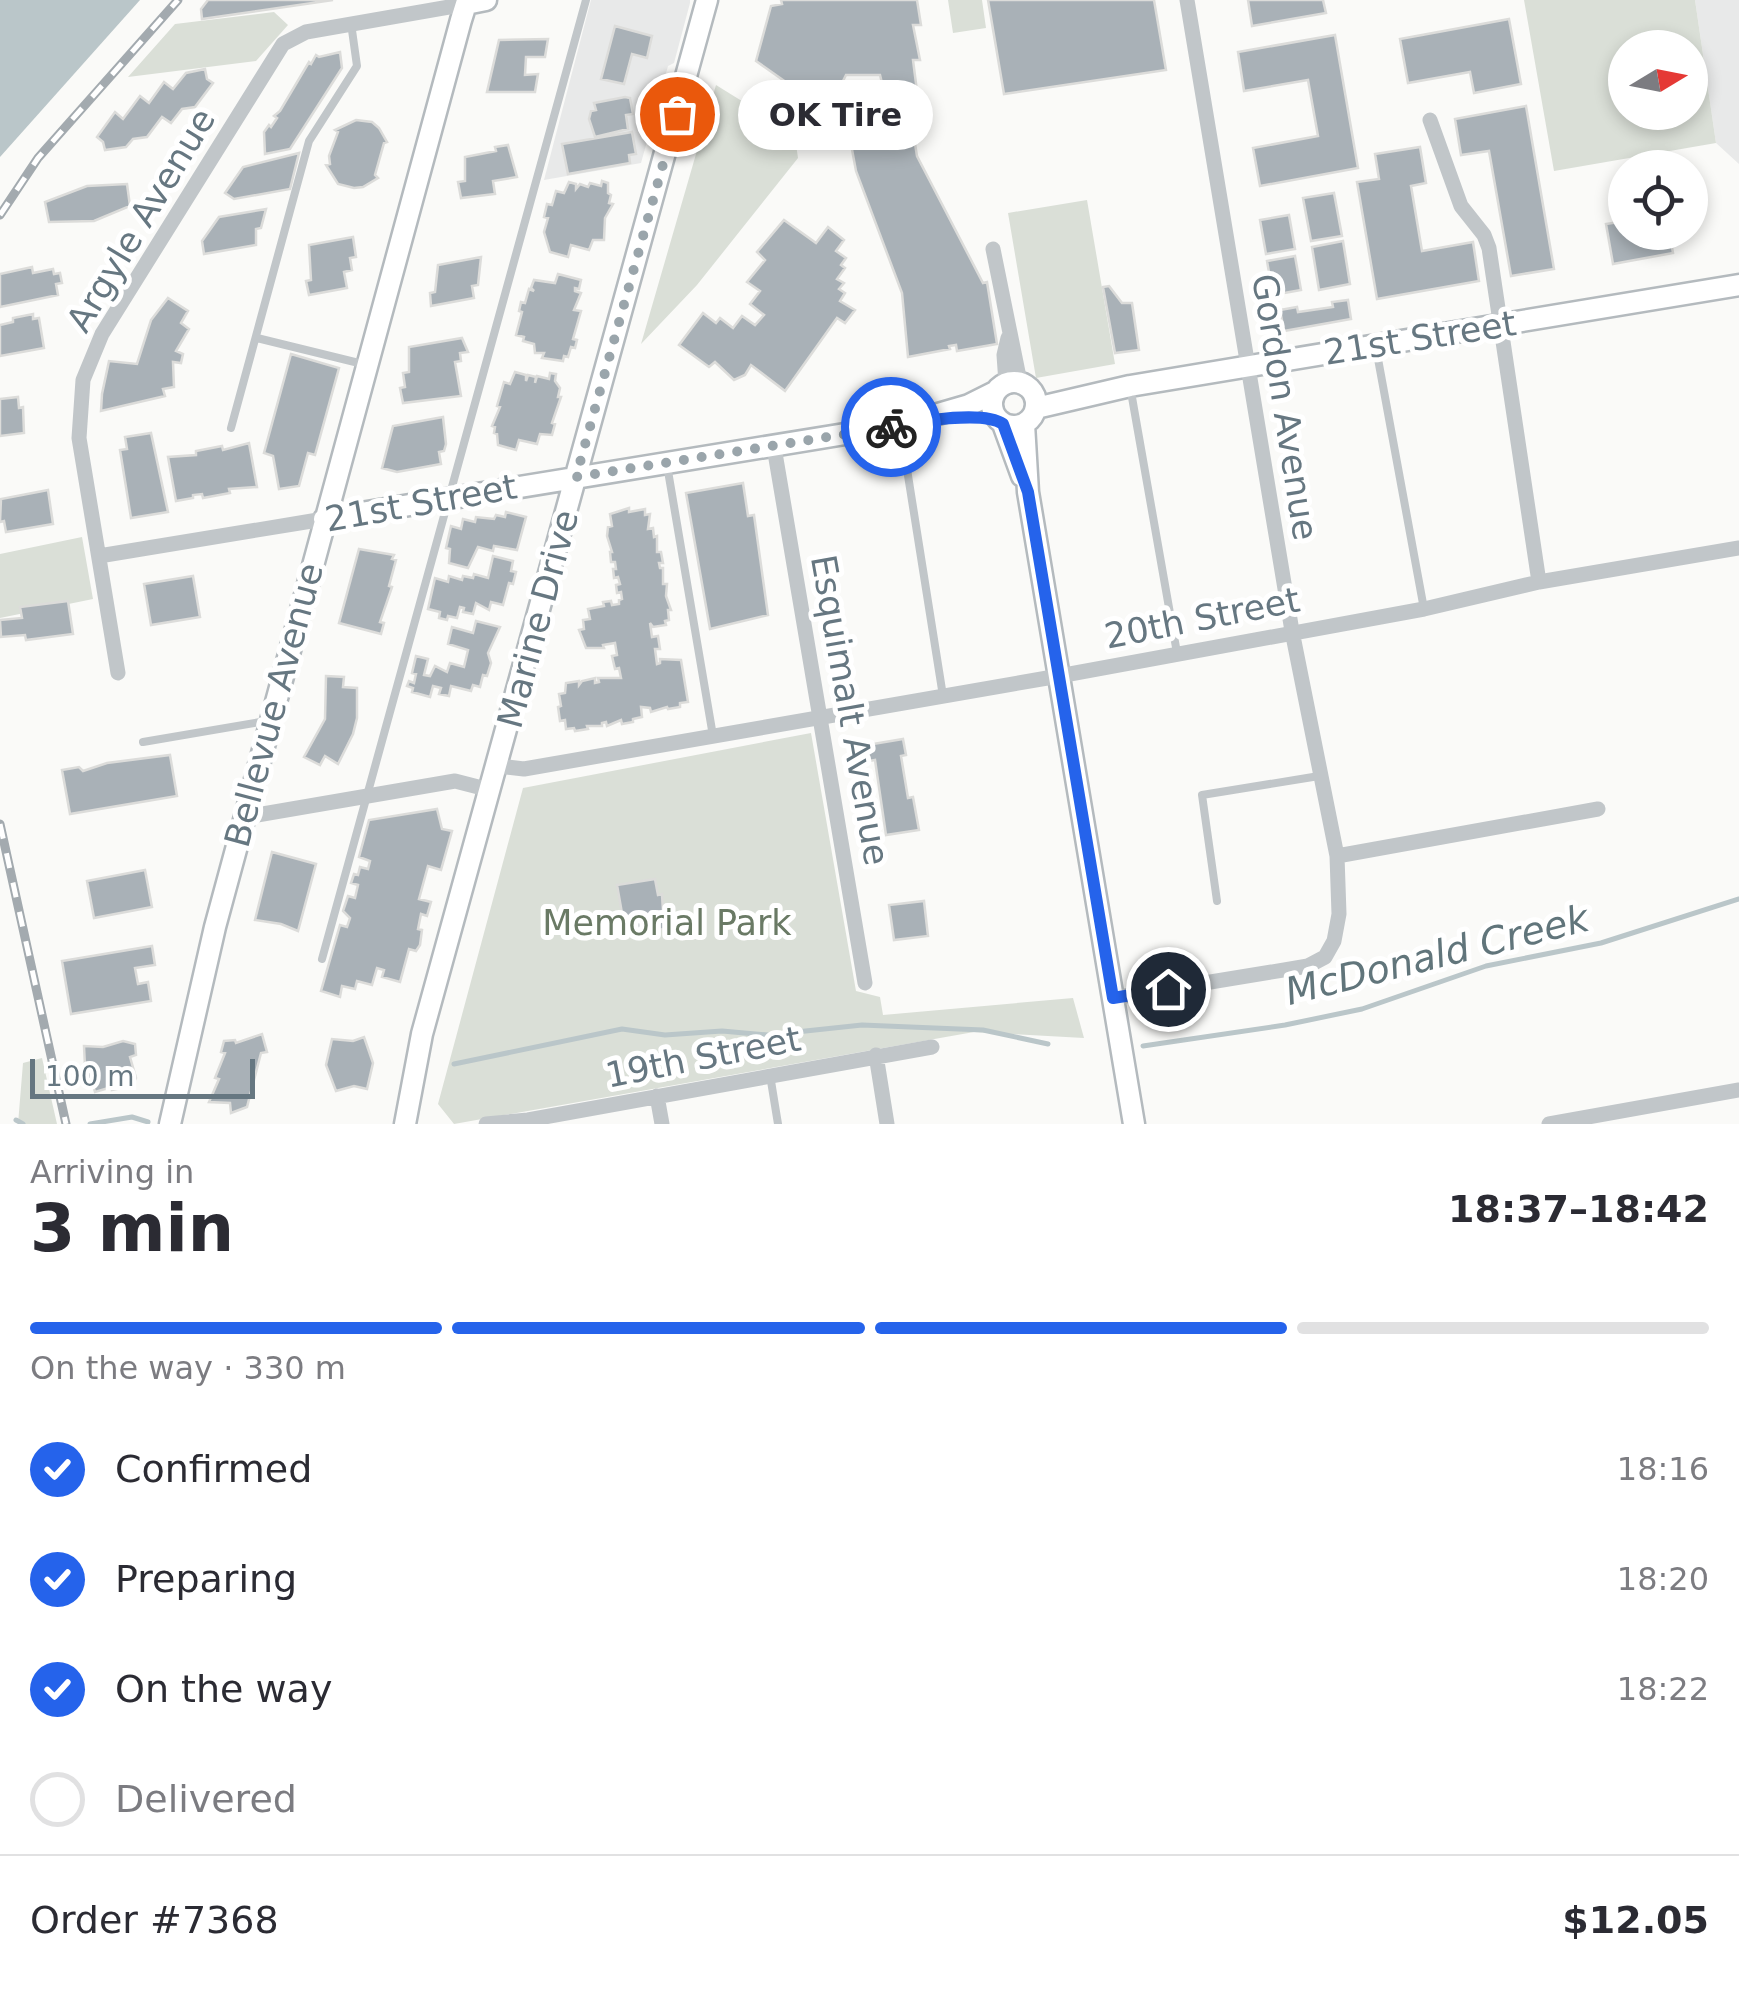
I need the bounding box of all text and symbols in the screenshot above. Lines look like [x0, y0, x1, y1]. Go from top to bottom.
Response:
north arrow [1608, 30, 1708, 130]
map controls [1608, 30, 1708, 250]
pin [635, 72, 720, 157]
callout: OK Tire [737, 79, 932, 149]
icon: bag [650, 87, 705, 142]
text: OK Tire [769, 96, 902, 134]
street label: Argyle Avenue [59, 101, 223, 339]
button: locate [1608, 150, 1708, 250]
street label: Gordon Avenue [1244, 271, 1326, 543]
street label: 21st Street [1321, 303, 1519, 373]
courier [841, 377, 941, 477]
icon: bike [864, 400, 919, 455]
street label: 21st Street [322, 466, 520, 540]
street label: Marine Drive [490, 506, 586, 732]
street label: Esquimalt Avenue [803, 552, 897, 868]
street label: Bellevue Avenue [217, 559, 331, 851]
street label: 20th Street [1101, 579, 1303, 657]
water label: McDonald Creek [1281, 896, 1595, 1014]
park label: Memorial Park [542, 903, 792, 943]
pin [1126, 947, 1211, 1032]
icon: home [1141, 962, 1196, 1017]
street label: 19th Street [602, 1018, 804, 1096]
scale bar [30, 1054, 255, 1098]
text: 100 m [45, 1060, 135, 1093]
text: Arriving in [30, 1153, 194, 1191]
text: 18:37–18:42 [1448, 1187, 1709, 1231]
text: 3 min [30, 1191, 234, 1266]
text: On the way · 330 m [30, 1349, 346, 1387]
icon: check [30, 1442, 85, 1497]
text: Confirmed [115, 1447, 312, 1491]
text: 18:16 [1617, 1450, 1709, 1488]
icon: check [30, 1552, 85, 1607]
text: Preparing [115, 1557, 297, 1601]
text: 18:20 [1617, 1560, 1709, 1598]
icon: check [30, 1662, 85, 1717]
text: On the way [115, 1667, 332, 1711]
text: 18:22 [1617, 1670, 1709, 1708]
text: Delivered [115, 1777, 297, 1821]
text: Order #7368 [30, 1898, 279, 1942]
text: $12.05 [1562, 1898, 1709, 1942]

